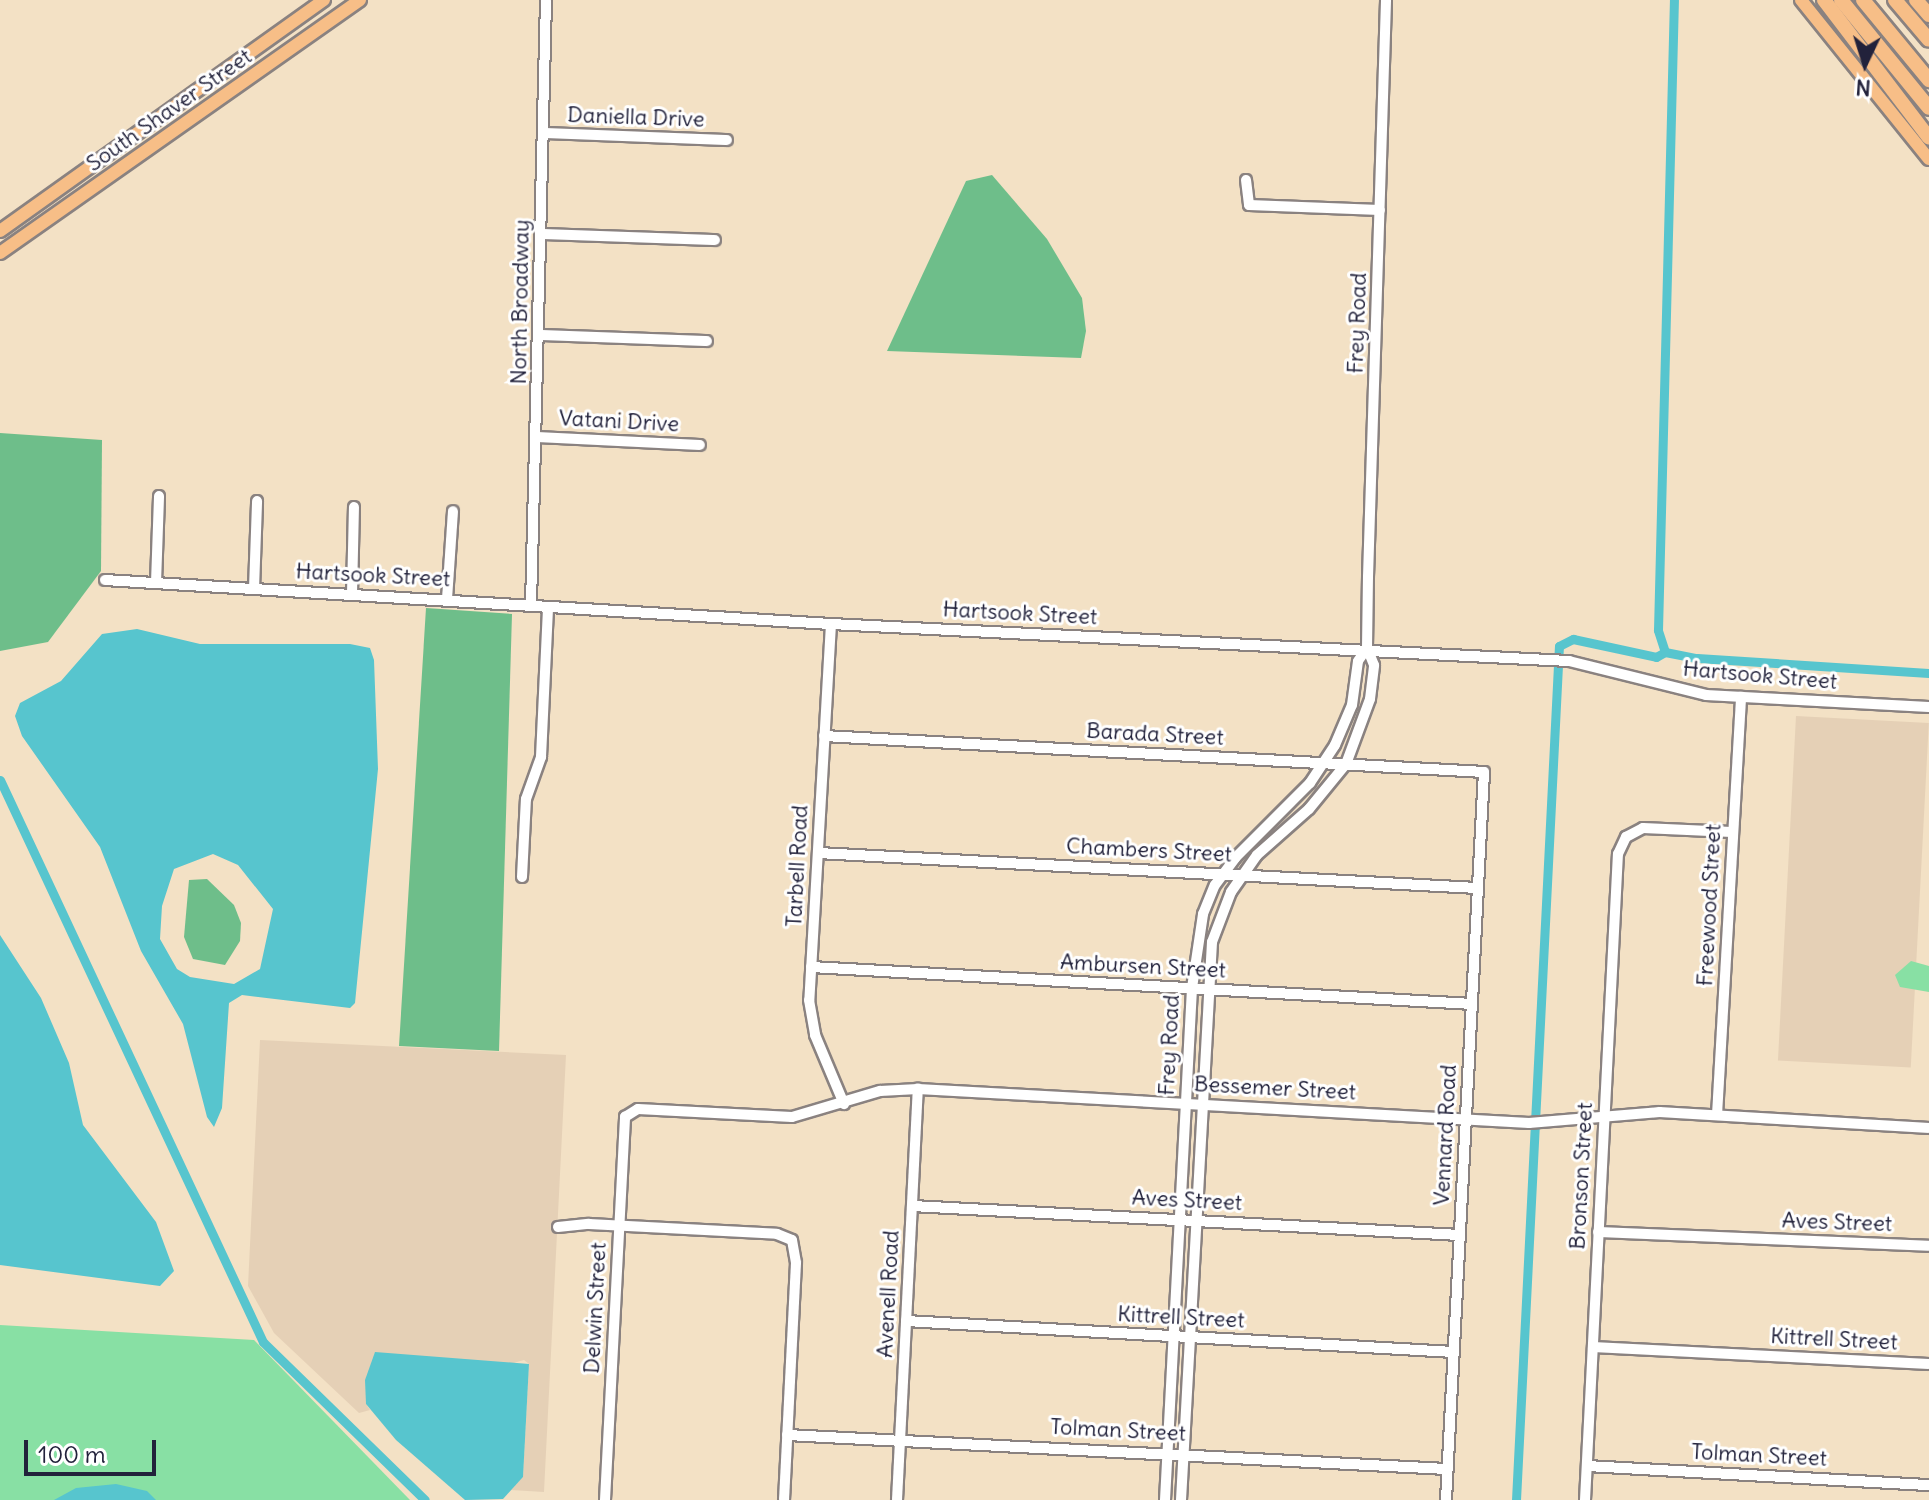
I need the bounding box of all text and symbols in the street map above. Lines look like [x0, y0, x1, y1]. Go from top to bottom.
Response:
north arrow [1825, 24, 1905, 104]
street label: South Shaver Street [81, 43, 257, 177]
text: N [1855, 73, 1872, 102]
street label: Daniella Drive [567, 101, 705, 133]
street label: North Broadway [505, 219, 535, 385]
street label: Frey Road [1342, 272, 1372, 374]
street label: Vatani Drive [558, 405, 680, 437]
street label: Hartsook Street [295, 558, 451, 592]
street label: Hartsook Street [942, 596, 1098, 630]
street label: Hartsook Street [1682, 655, 1838, 695]
street label: Barada Street [1086, 717, 1224, 751]
street label: Tarbell Road [781, 804, 813, 928]
street label: Freewood Street [1692, 823, 1726, 987]
street label: Chambers Street [1065, 832, 1233, 868]
street label: Ambursen Street [1059, 948, 1227, 984]
street label: Frey Road [1153, 994, 1185, 1096]
street label: Vennard Road [1428, 1064, 1462, 1206]
street label: Bessemer Street [1193, 1071, 1357, 1105]
street label: Bronson Street [1564, 1102, 1598, 1250]
street label: Aves Street [1131, 1184, 1243, 1216]
street label: Aves Street [1781, 1207, 1893, 1237]
street label: Avenell Road [871, 1229, 905, 1359]
street label: Delwin Street [578, 1242, 612, 1374]
street label: Kittrell Street [1117, 1300, 1245, 1334]
street label: Kittrell Street [1770, 1322, 1898, 1356]
street label: Tolman Street [1049, 1413, 1187, 1447]
scale bar [28, 1424, 160, 1474]
street label: Tolman Street [1690, 1438, 1828, 1472]
text: 100 m [38, 1439, 106, 1469]

